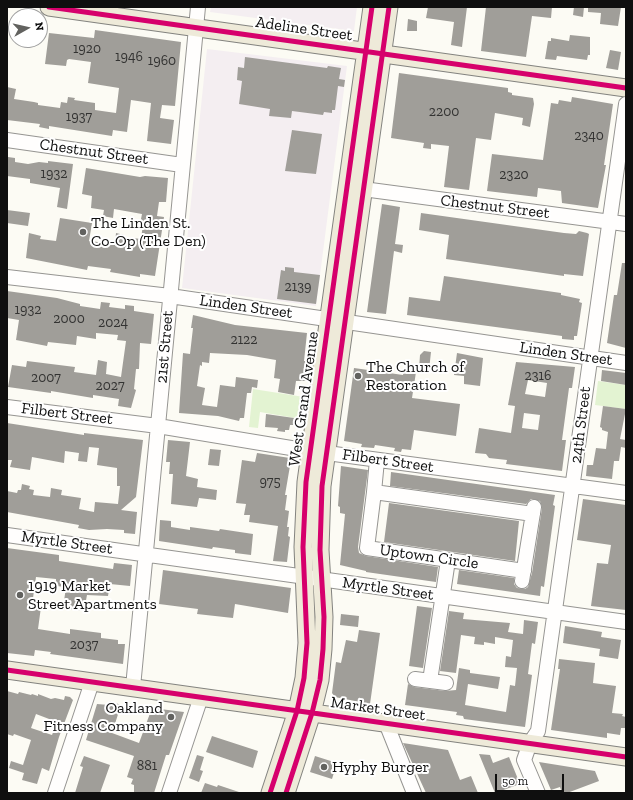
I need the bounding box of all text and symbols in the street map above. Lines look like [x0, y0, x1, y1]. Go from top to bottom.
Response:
north arrow [8, 8, 48, 48]
street label: Adeline Street [254, 13, 354, 45]
text: N [32, 21, 46, 31]
house number: 1920 [73, 41, 101, 57]
house number: 1946 [115, 49, 143, 65]
house number: 1960 [148, 53, 176, 69]
house number: 2200 [429, 104, 459, 120]
house number: 1937 [66, 109, 92, 125]
house number: 2340 [574, 128, 604, 144]
street label: Chestnut Street [38, 135, 150, 169]
house number: 1932 [41, 166, 67, 182]
house number: 2320 [499, 167, 529, 183]
street label: Chestnut Street [439, 191, 551, 223]
place label: The Linden St. Co-Op (The Den) [91, 213, 206, 251]
marker: The Linden St. Co-Op (The Den) [78, 227, 88, 237]
house number: 2139 [285, 279, 311, 295]
street label: Linden Street [198, 291, 294, 323]
house number: 1932 [15, 302, 41, 318]
street label: 21st Street [152, 310, 178, 384]
house number: 2000 [53, 311, 85, 327]
house number: 2024 [98, 315, 128, 331]
street label: West Grand Avenue [285, 330, 323, 468]
house number: 2122 [230, 332, 258, 348]
street label: Linden Street [518, 338, 614, 370]
place label: The Church of Restoration [366, 357, 464, 395]
house number: 2316 [525, 368, 551, 384]
house number: 2007 [31, 370, 61, 386]
marker: The Church of Restoration [353, 371, 363, 381]
house number: 2027 [95, 378, 125, 394]
street label: 24th Street [567, 385, 595, 465]
street label: Filbert Street [20, 399, 114, 429]
street label: Filbert Street [341, 445, 435, 477]
house number: 975 [259, 474, 281, 490]
street label: Myrtle Street [20, 527, 114, 559]
street label: Uptown Circle [378, 541, 480, 573]
street label: Myrtle Street [341, 573, 435, 605]
place label: 1919 Market Street Apartments [28, 576, 157, 614]
marker: 1919 Market Street Apartments [15, 590, 25, 600]
house number: 2037 [70, 637, 98, 653]
street label: Market Street [329, 693, 427, 725]
place label: Oakland Fitness Company [43, 698, 163, 736]
marker: Oakland Fitness Company [166, 712, 176, 722]
place label: Hyphy Burger [332, 757, 429, 777]
house number: 881 [137, 758, 157, 774]
marker: Hyphy Burger [319, 762, 329, 772]
scale bar [497, 766, 566, 792]
text: 50 m [502, 774, 528, 788]

